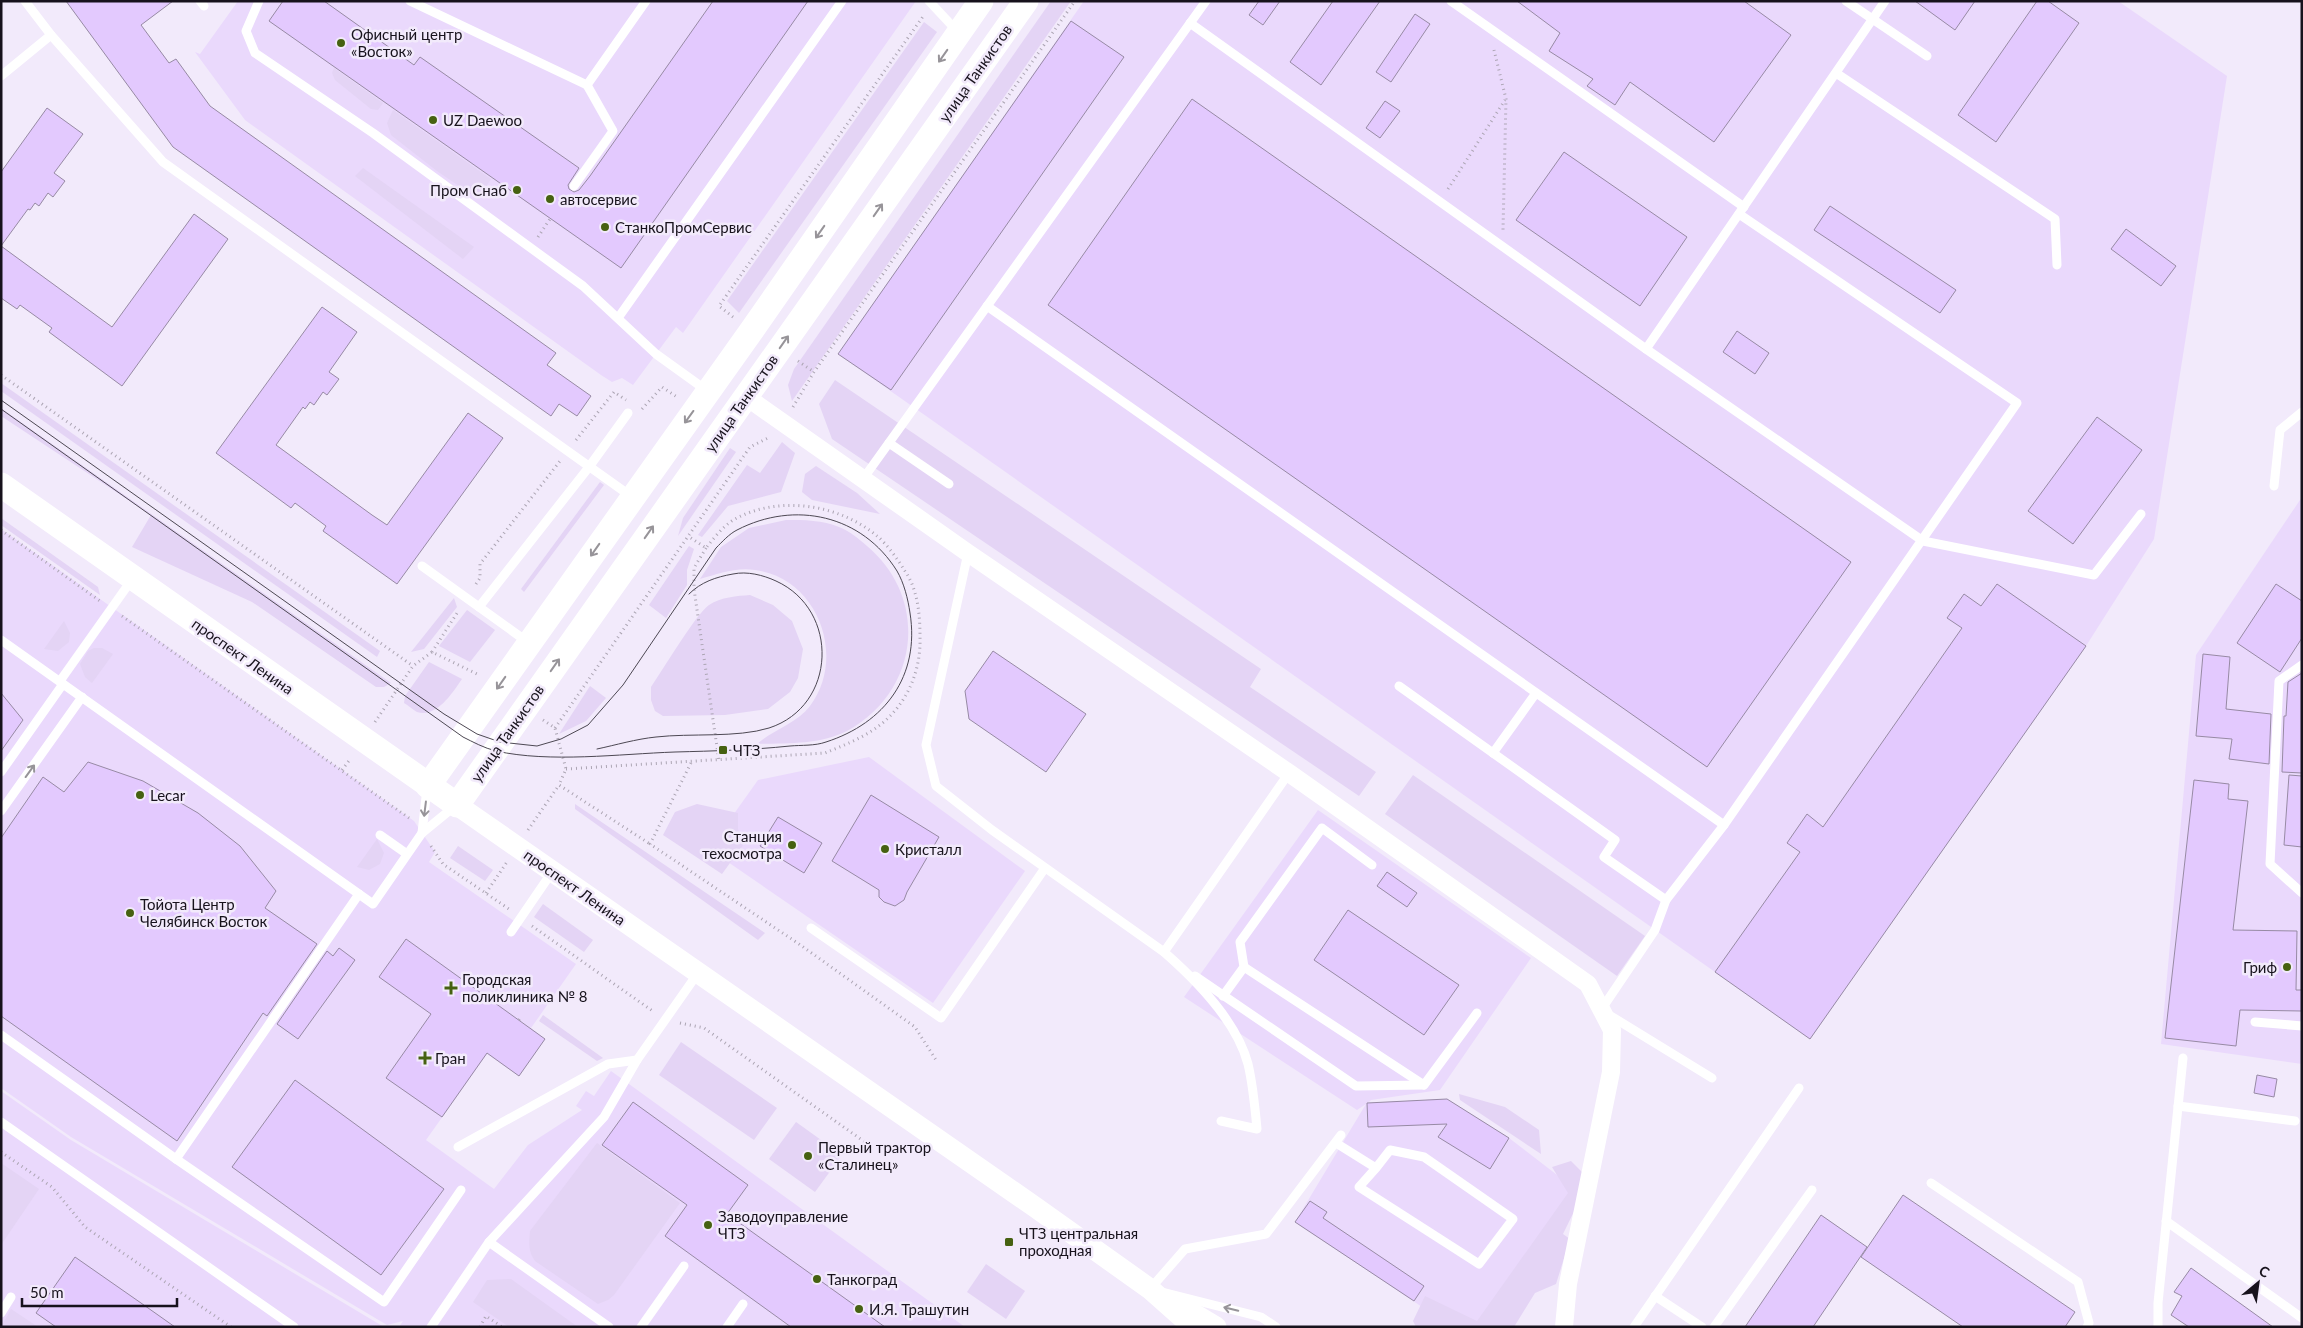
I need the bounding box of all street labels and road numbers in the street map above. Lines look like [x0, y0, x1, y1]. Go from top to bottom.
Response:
street label: улица Танкистов [935, 21, 1015, 125]
street label: улица Танкистов [701, 351, 781, 455]
street label: проспект Ленина [189, 614, 297, 698]
street label: улица Танкистов [467, 681, 547, 785]
street label: проспект Ленина [521, 845, 629, 929]

